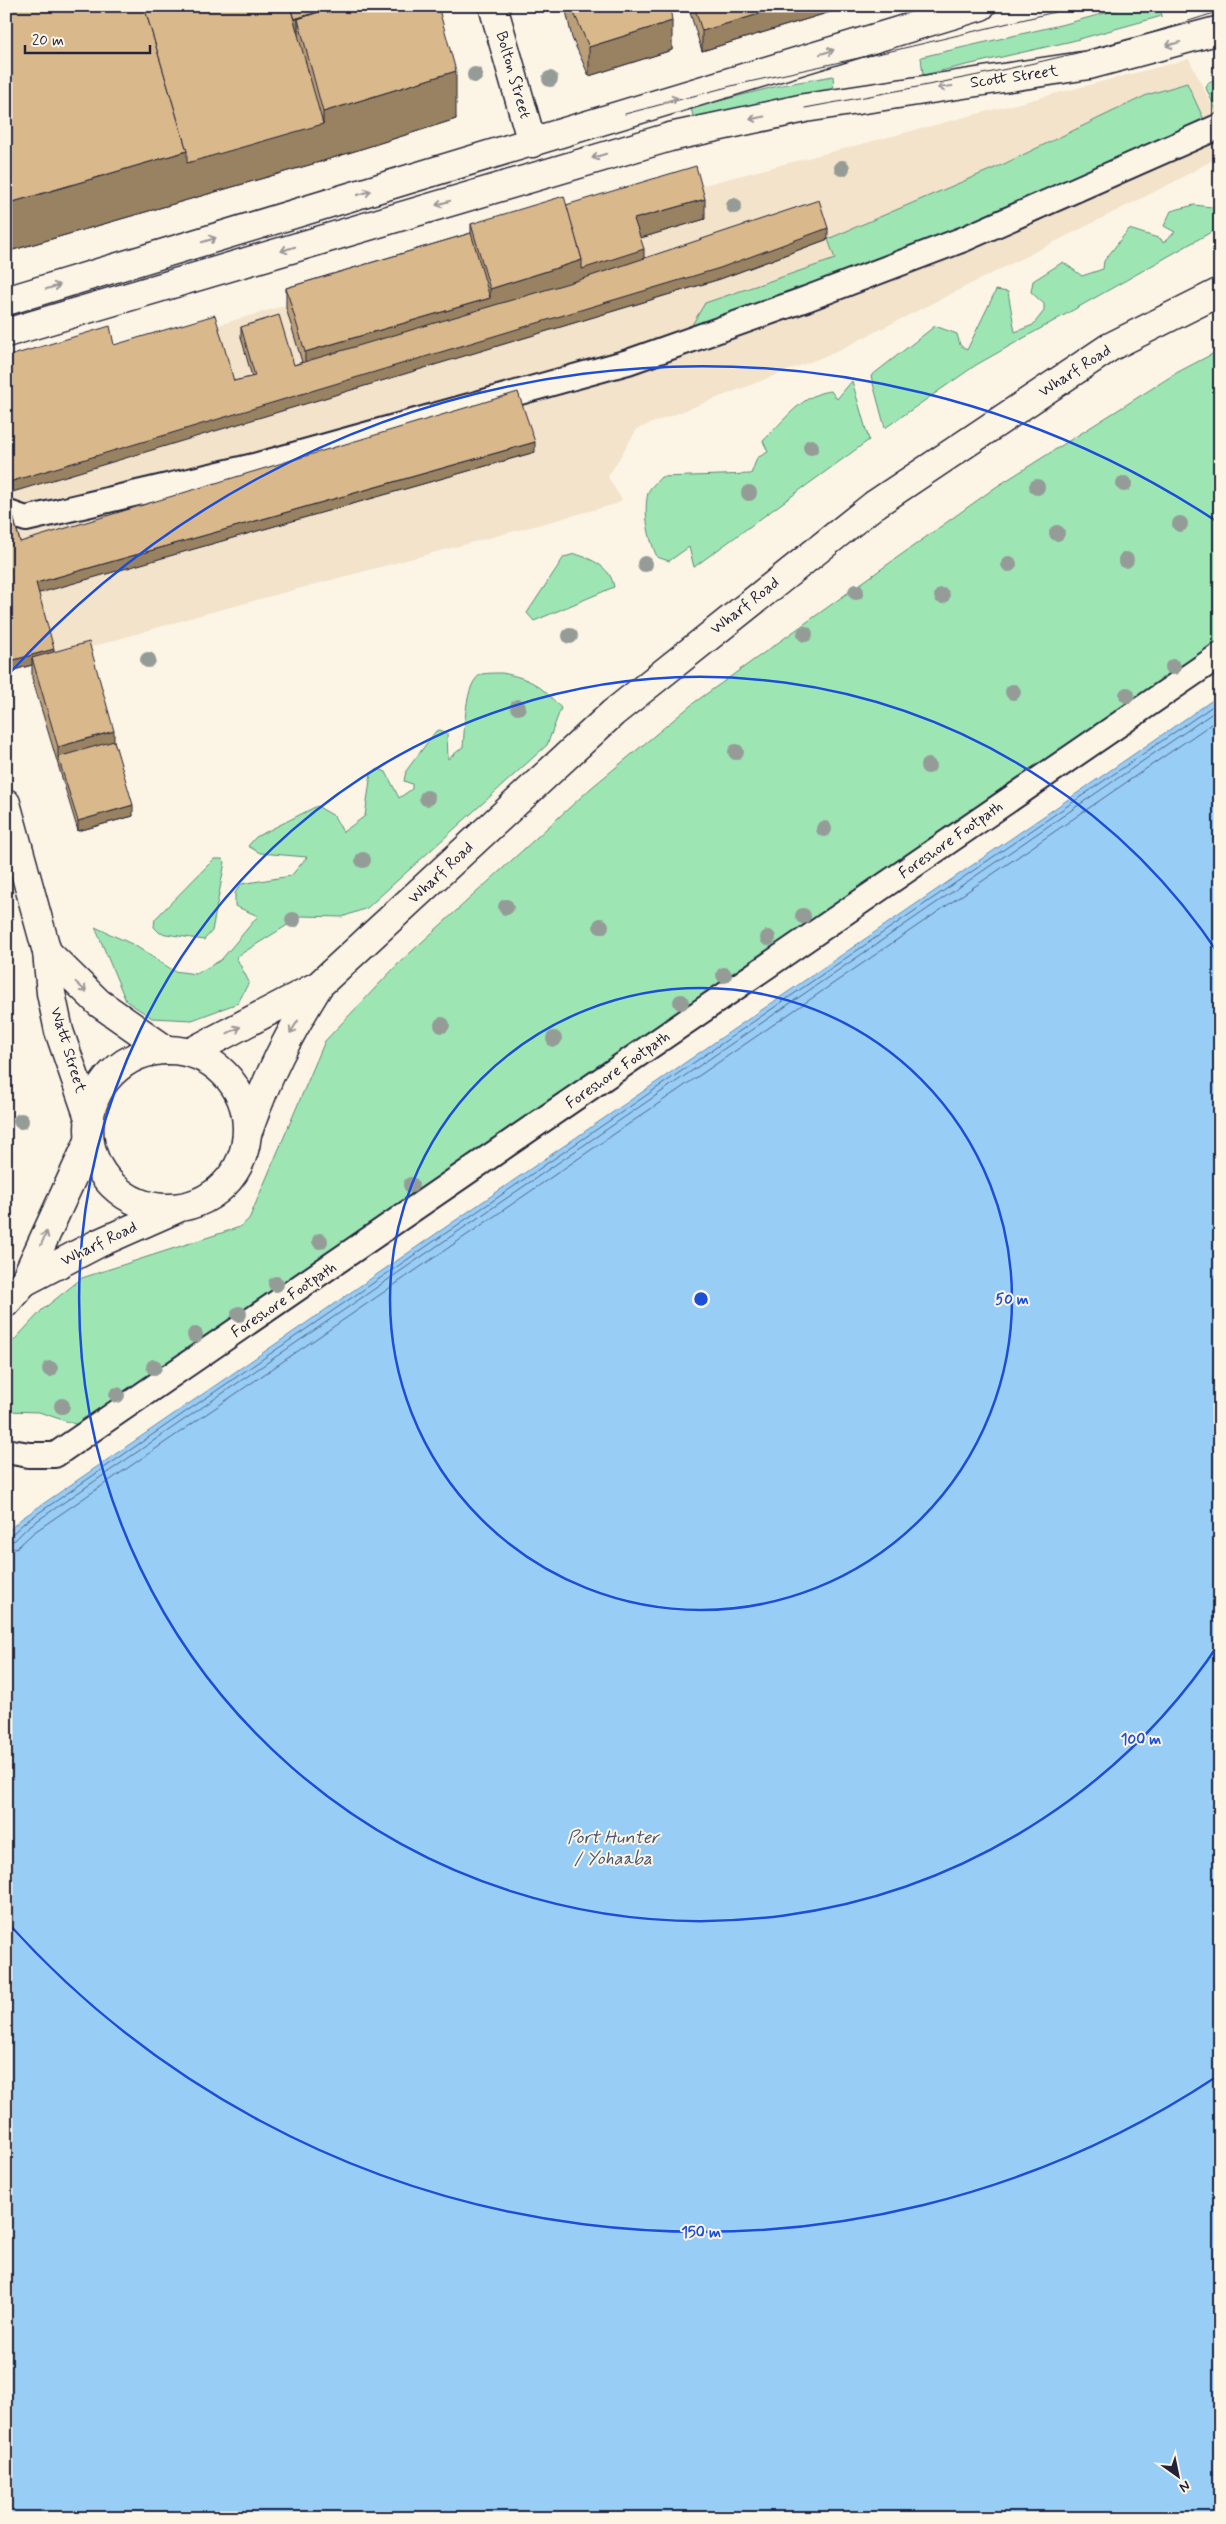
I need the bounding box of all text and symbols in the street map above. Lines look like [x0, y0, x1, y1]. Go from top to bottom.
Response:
scale bar [25, 22, 150, 54]
street label: Bolton Street [491, 29, 535, 121]
text: 20 m [32, 31, 64, 51]
one-way arrow [1165, 39, 1181, 49]
one-way arrow [818, 47, 834, 57]
street label: Scott Street [969, 60, 1060, 94]
one-way arrow [937, 82, 953, 92]
one-way arrow [663, 94, 679, 104]
one-way arrow [749, 114, 765, 123]
one-way arrow [592, 152, 608, 162]
one-way arrow [356, 188, 372, 198]
one-way arrow [436, 198, 452, 208]
one-way arrow [200, 235, 216, 245]
one-way arrow [280, 245, 296, 255]
one-way arrow [45, 281, 61, 291]
street label: Wharf Road [1035, 340, 1115, 402]
street label: Wharf Road [706, 572, 784, 640]
street label: Foreshore Footpath [895, 796, 1007, 884]
street label: Wharf Road [404, 837, 478, 909]
one-way arrow [75, 981, 88, 993]
street label: Watt Street [45, 1005, 91, 1096]
one-way arrow [288, 1019, 298, 1033]
one-way arrow [226, 1025, 241, 1034]
street label: Foreshore Footpath [562, 1026, 674, 1114]
street label: Wharf Road [57, 1217, 141, 1271]
one-way arrow [40, 1231, 49, 1246]
street label: Foreshore Footpath [227, 1257, 341, 1343]
centre of rings [692, 1290, 710, 1308]
text: 50 m [995, 1290, 1029, 1310]
text: 100 m [1121, 1730, 1161, 1750]
water label: Port Hunter / Yohaaba [567, 1826, 661, 1871]
text: 150 m [681, 2223, 721, 2243]
north arrow [1154, 2452, 1204, 2502]
text: N [1176, 2476, 1193, 2496]

